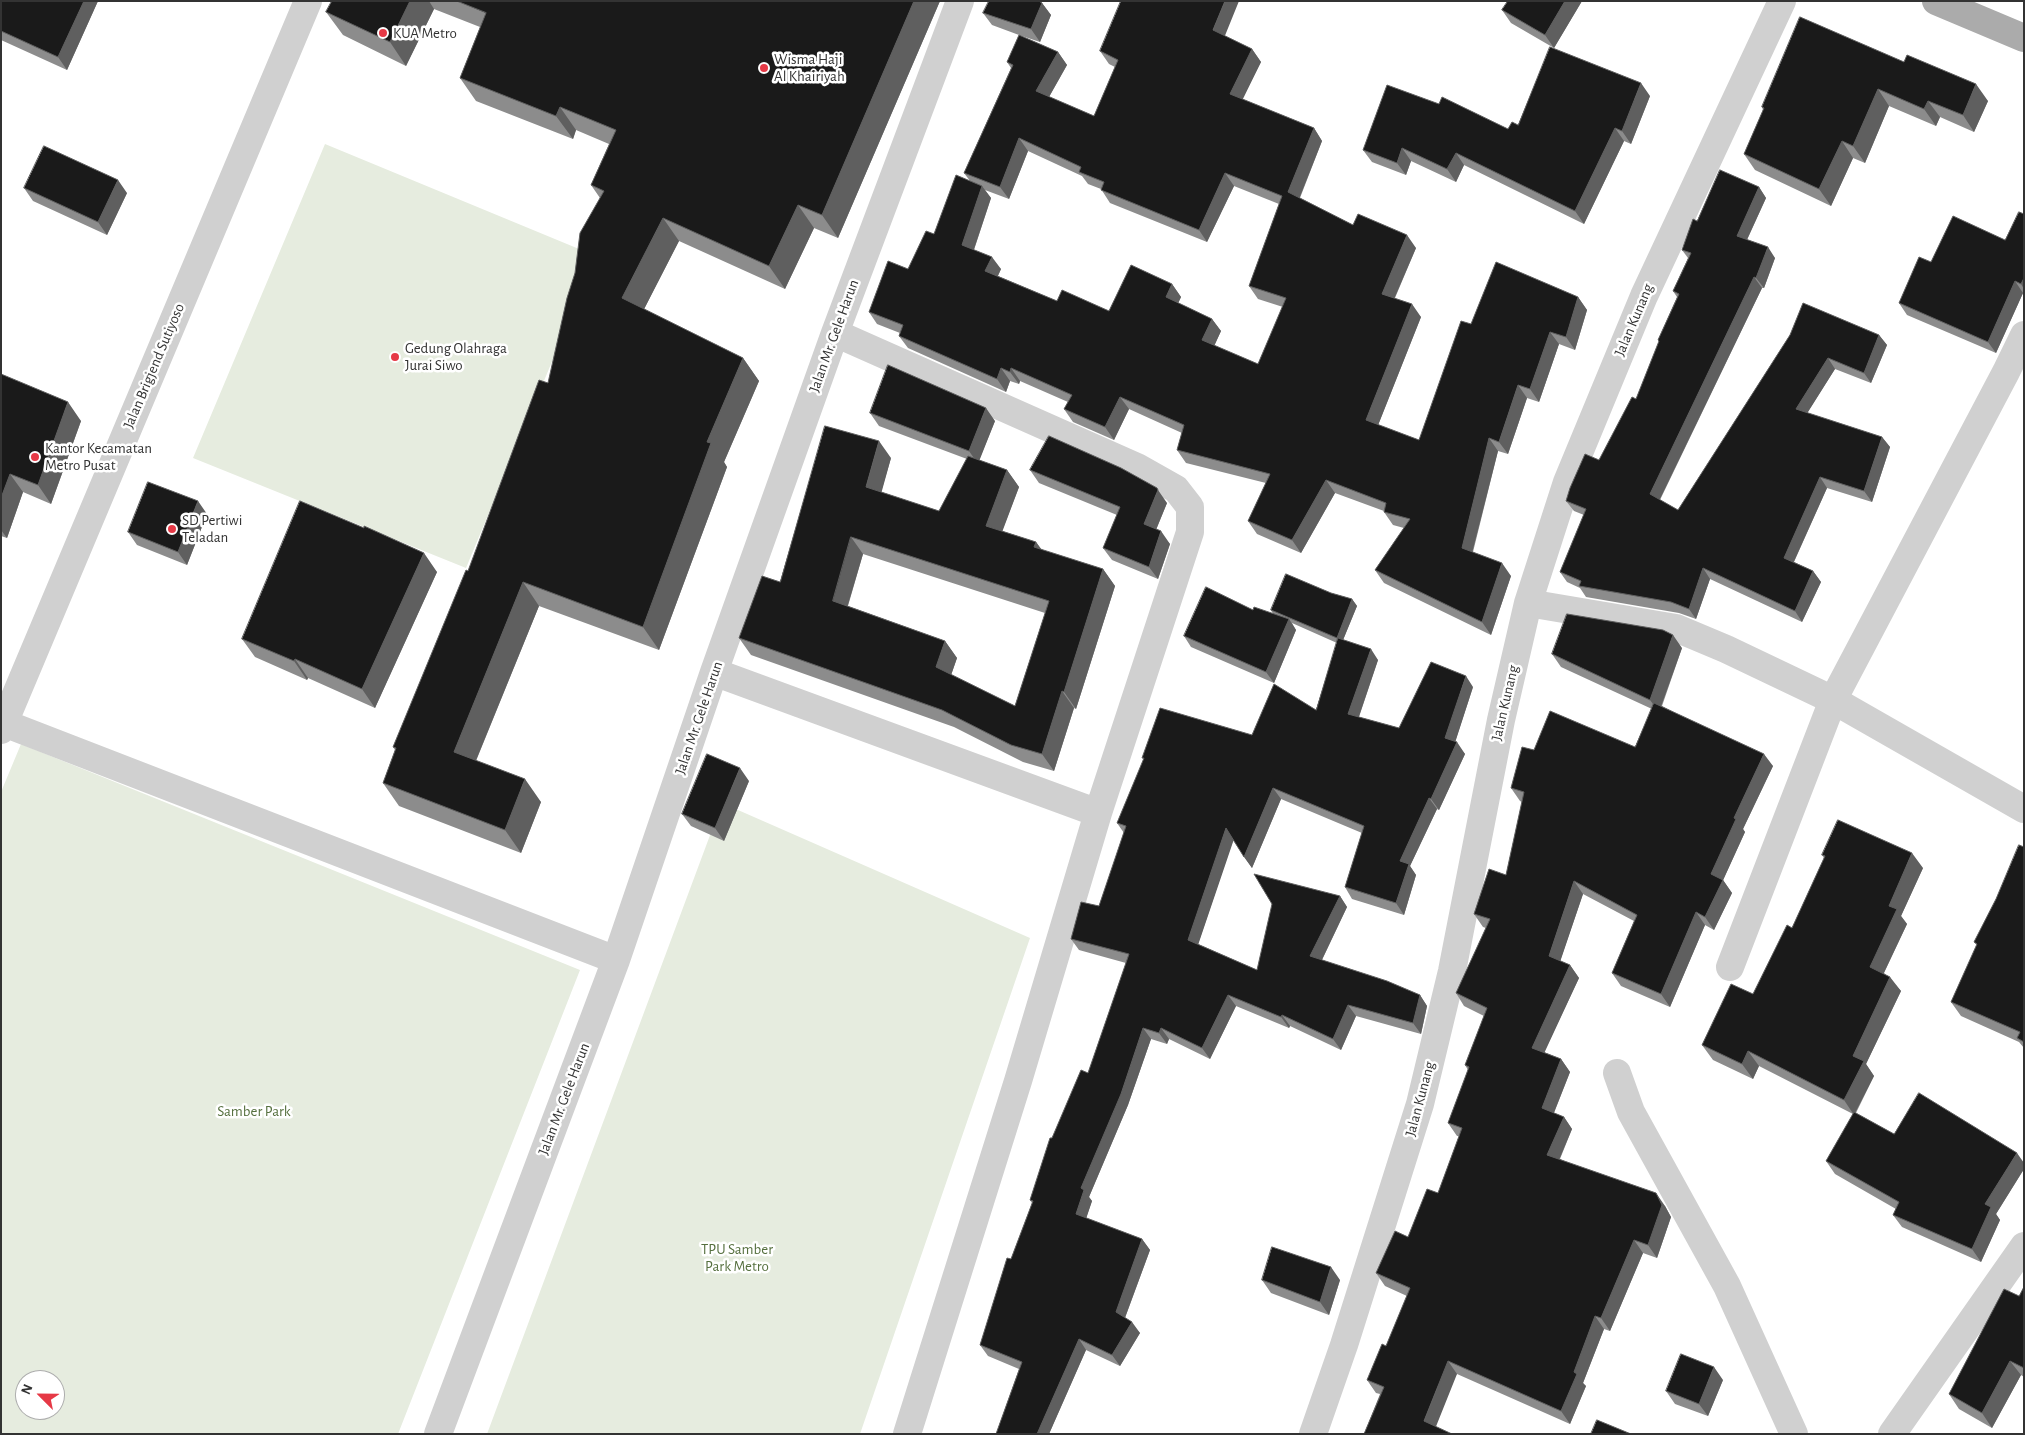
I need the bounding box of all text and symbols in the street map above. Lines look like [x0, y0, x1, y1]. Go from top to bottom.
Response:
place label: KUA Metro [393, 24, 457, 42]
marker: KUA Metro [377, 27, 389, 39]
place label: Wisma Haji Al Khairiyah [774, 50, 845, 85]
marker: Wisma Haji Al Khairiyah [758, 62, 770, 74]
street label: Jalan Mr. Gele Harun [805, 277, 863, 395]
street label: Jalan Kunang [1611, 281, 1657, 359]
street label: Jalan Brigjend Sutiyoso [119, 301, 189, 431]
place label: Gedung Olahraga Jurai Siwo [405, 339, 507, 374]
marker: Gedung Olahraga Jurai Siwo [389, 351, 401, 363]
place label: Kantor Kecamatan Metro Pusat [45, 439, 152, 474]
marker: Kantor Kecamatan Metro Pusat [29, 451, 41, 463]
place label: SD Pertiwi Teladan [182, 511, 242, 546]
marker: SD Pertiwi Teladan [166, 523, 178, 535]
street label: Jalan Mr. Gele Harun [671, 659, 727, 777]
street label: Jalan Kunang [1488, 663, 1522, 743]
street label: Jalan Mr. Gele Harun [534, 1040, 594, 1158]
street label: Jalan Kunang [1401, 1059, 1439, 1139]
park label: Samber Park [217, 1102, 291, 1120]
park label: TPU Samber Park Metro [701, 1240, 773, 1275]
north arrow [15, 1370, 65, 1420]
text: N [19, 1382, 35, 1397]

